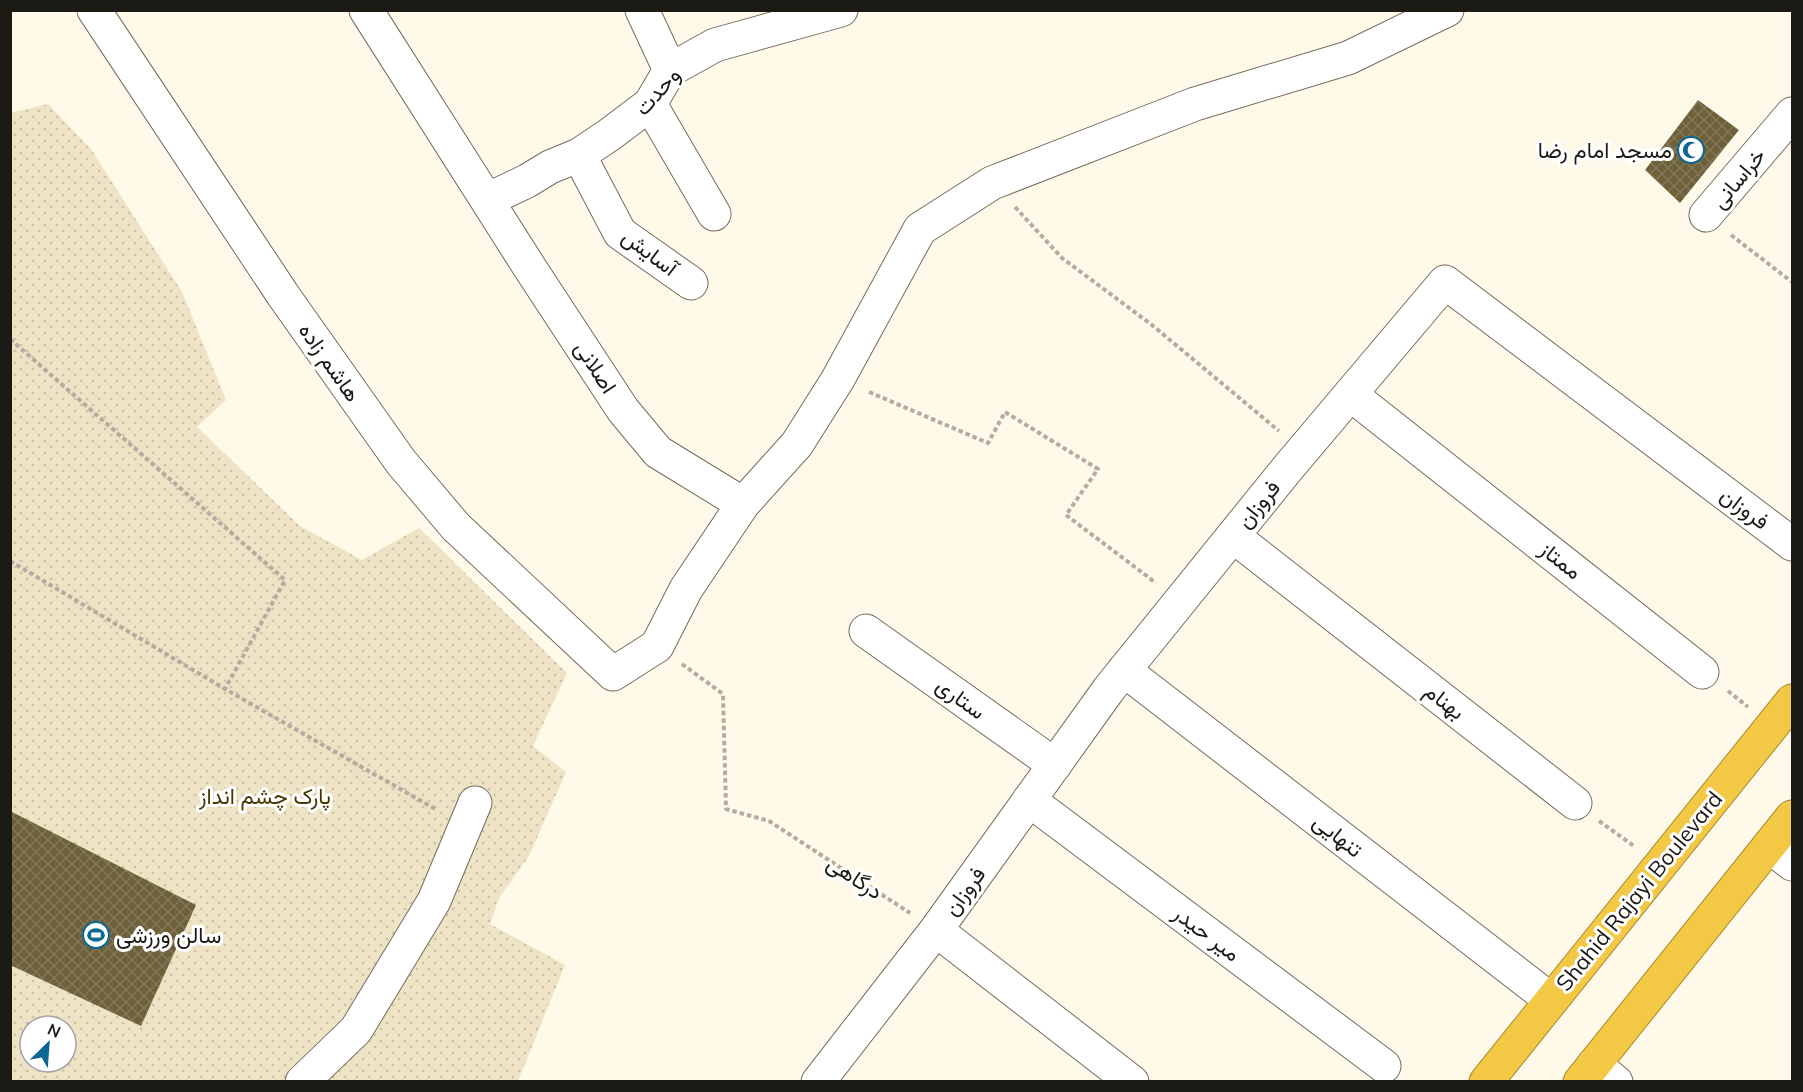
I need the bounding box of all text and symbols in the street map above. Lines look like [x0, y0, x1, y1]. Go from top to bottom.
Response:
street label: وحدت [628, 61, 686, 121]
mosque icon: مسجد امام رضا [1676, 135, 1706, 165]
place label: مسجد امام رضا [1538, 136, 1672, 165]
street label: خراسانی [1705, 142, 1771, 214]
street label: آسایش [617, 222, 685, 283]
street label: هاشم زاده [292, 317, 367, 407]
street label: اصلانی [569, 335, 623, 399]
street label: فروزان [1230, 474, 1286, 534]
street label: فروزان [1715, 481, 1775, 535]
street label: ممتاز [1533, 534, 1588, 585]
street label: ستاری [931, 671, 991, 725]
street label: بهنام [1419, 677, 1471, 726]
park label: پارک چشم انداز [198, 782, 331, 811]
street label: Shahid Rajayi Boulevard [1550, 785, 1728, 997]
street label: تنهایی [1307, 807, 1369, 863]
street label: درگاهی [822, 849, 888, 905]
street label: فروزان [937, 861, 991, 921]
street label: میر حیدر [1167, 898, 1246, 967]
sports icon: سالن ورزشی [81, 920, 111, 950]
place label: سالن ورزشی [116, 921, 221, 949]
north arrow [18, 1014, 78, 1074]
text: N [45, 1019, 64, 1042]

